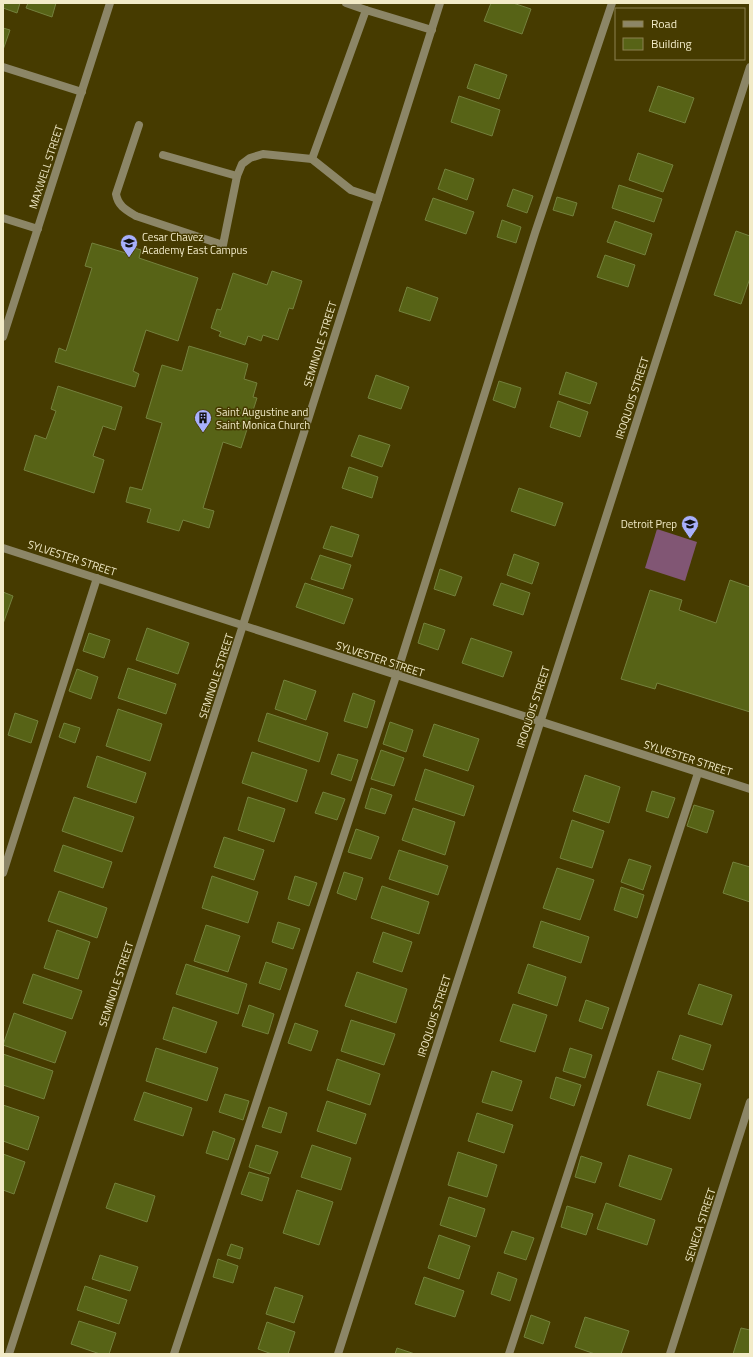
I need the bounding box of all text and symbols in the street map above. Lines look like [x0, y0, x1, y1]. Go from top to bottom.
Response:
legend [615, 8, 745, 60]
text: Road [651, 14, 677, 33]
text: Building [651, 34, 692, 53]
street label: MAXWELL STREET [25, 123, 67, 211]
place label: Cesar Chavez Academy East Campus [142, 229, 247, 258]
school or university icon: Cesar Chavez Academy East Campus [119, 233, 139, 258]
street label: SEMINOLE STREET [299, 299, 341, 389]
street label: IROQUOIS STREET [611, 354, 653, 441]
place label: Saint Augustine and Saint Monica Church [216, 404, 310, 433]
building icon: Saint Augustine and Saint Monica Church [193, 408, 213, 433]
school or university icon: Detroit Prep [680, 514, 700, 539]
place label: Detroit Prep [621, 516, 677, 532]
street label: SYLVESTER STREET [26, 536, 119, 580]
street label: SEMINOLE STREET [195, 631, 237, 721]
street label: SYLVESTER STREET [334, 637, 427, 681]
street label: IROQUOIS STREET [512, 663, 554, 750]
street label: SYLVESTER STREET [642, 736, 735, 780]
street label: SEMINOLE STREET [95, 939, 137, 1029]
street label: IROQUOIS STREET [413, 972, 455, 1059]
street label: SENECA STREET [681, 1186, 720, 1264]

